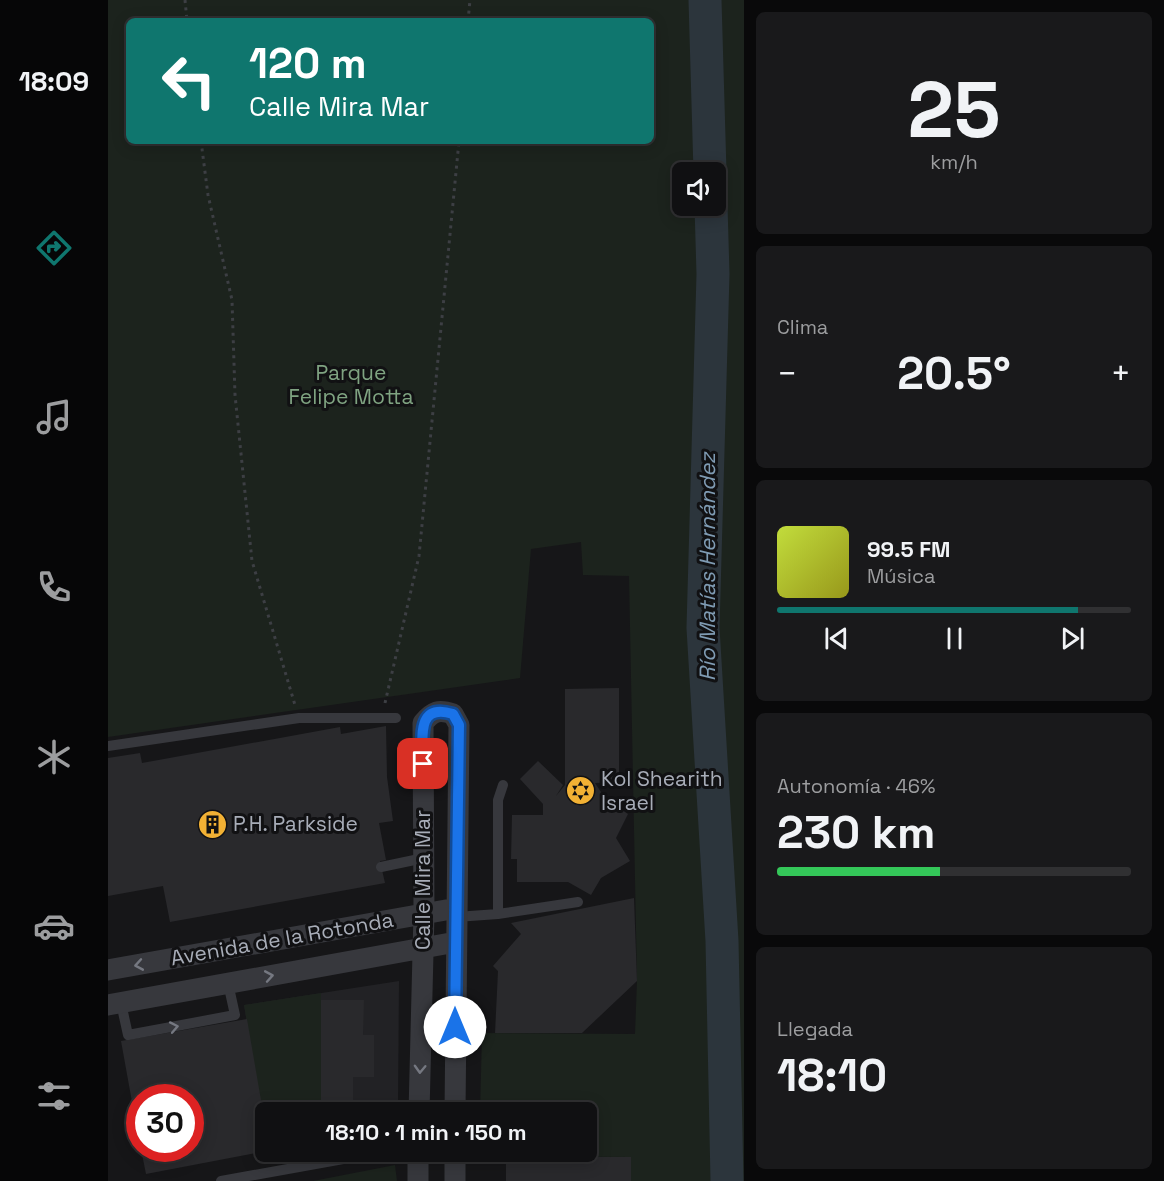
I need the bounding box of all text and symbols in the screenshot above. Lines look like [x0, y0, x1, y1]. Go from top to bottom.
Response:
text: 120 m [249, 37, 367, 90]
icon: left [150, 42, 228, 120]
text: 25 [907, 60, 1001, 160]
text: 18:09 [19, 64, 89, 99]
text: Calle Mira Mar [249, 89, 429, 124]
text: km/h [930, 149, 978, 175]
map controls [672, 162, 726, 216]
button: sound [672, 162, 726, 216]
icon: directions [33, 227, 75, 269]
text: Clima [777, 314, 828, 340]
text: 20.5° [897, 345, 1011, 402]
text: − [777, 353, 797, 395]
text: + [1111, 353, 1131, 395]
park label: Parque Felipe Motta [289, 359, 413, 410]
icon: music [33, 396, 75, 438]
water label: Río Matías Hernández [693, 451, 721, 681]
text: 99.5 FM [867, 535, 950, 563]
text: Música [867, 563, 935, 589]
icon: phone [33, 566, 75, 608]
icon: previous [820, 622, 853, 655]
icon: pause [938, 622, 971, 655]
icon: next [1056, 622, 1089, 655]
icon: climate [33, 736, 75, 778]
pin [397, 738, 448, 789]
icon: arrive [406, 747, 439, 780]
place label: Kol Shearith Israel [601, 765, 723, 816]
text: Autonomía · 46% [777, 773, 935, 799]
synagogue icon: Kol Shearith Israel [564, 775, 596, 807]
text: 230 km [777, 804, 936, 861]
building icon: P.H. Parkside [196, 808, 228, 840]
place label: P.H. Parkside [233, 810, 358, 837]
street label: Calle Mira Mar [409, 810, 436, 950]
icon: car [33, 905, 75, 947]
street label: Avenida de la Rotonda [168, 906, 395, 971]
one-way arrow [135, 958, 145, 971]
one-way arrow [263, 970, 273, 983]
position arrow [423, 995, 487, 1059]
text: Llegada [777, 1016, 853, 1042]
one-way arrow [168, 1021, 178, 1034]
text: 18:10 [777, 1047, 887, 1104]
one-way arrow [414, 1064, 426, 1073]
icon: filters [33, 1075, 75, 1117]
speed limit sign: 30 [126, 1084, 204, 1162]
text: 18:10 · 1 min · 150 m [325, 1118, 527, 1146]

